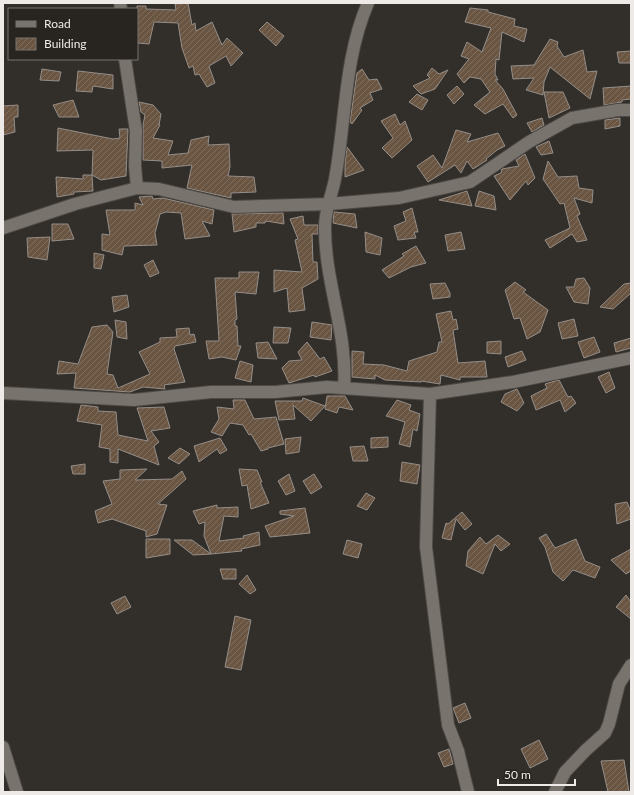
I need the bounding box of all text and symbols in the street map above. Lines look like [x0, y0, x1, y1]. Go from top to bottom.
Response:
legend [8, 8, 138, 60]
text: Road [44, 16, 71, 31]
text: Building [44, 36, 87, 51]
scale bar [498, 761, 575, 787]
text: 50 m [504, 767, 531, 782]

